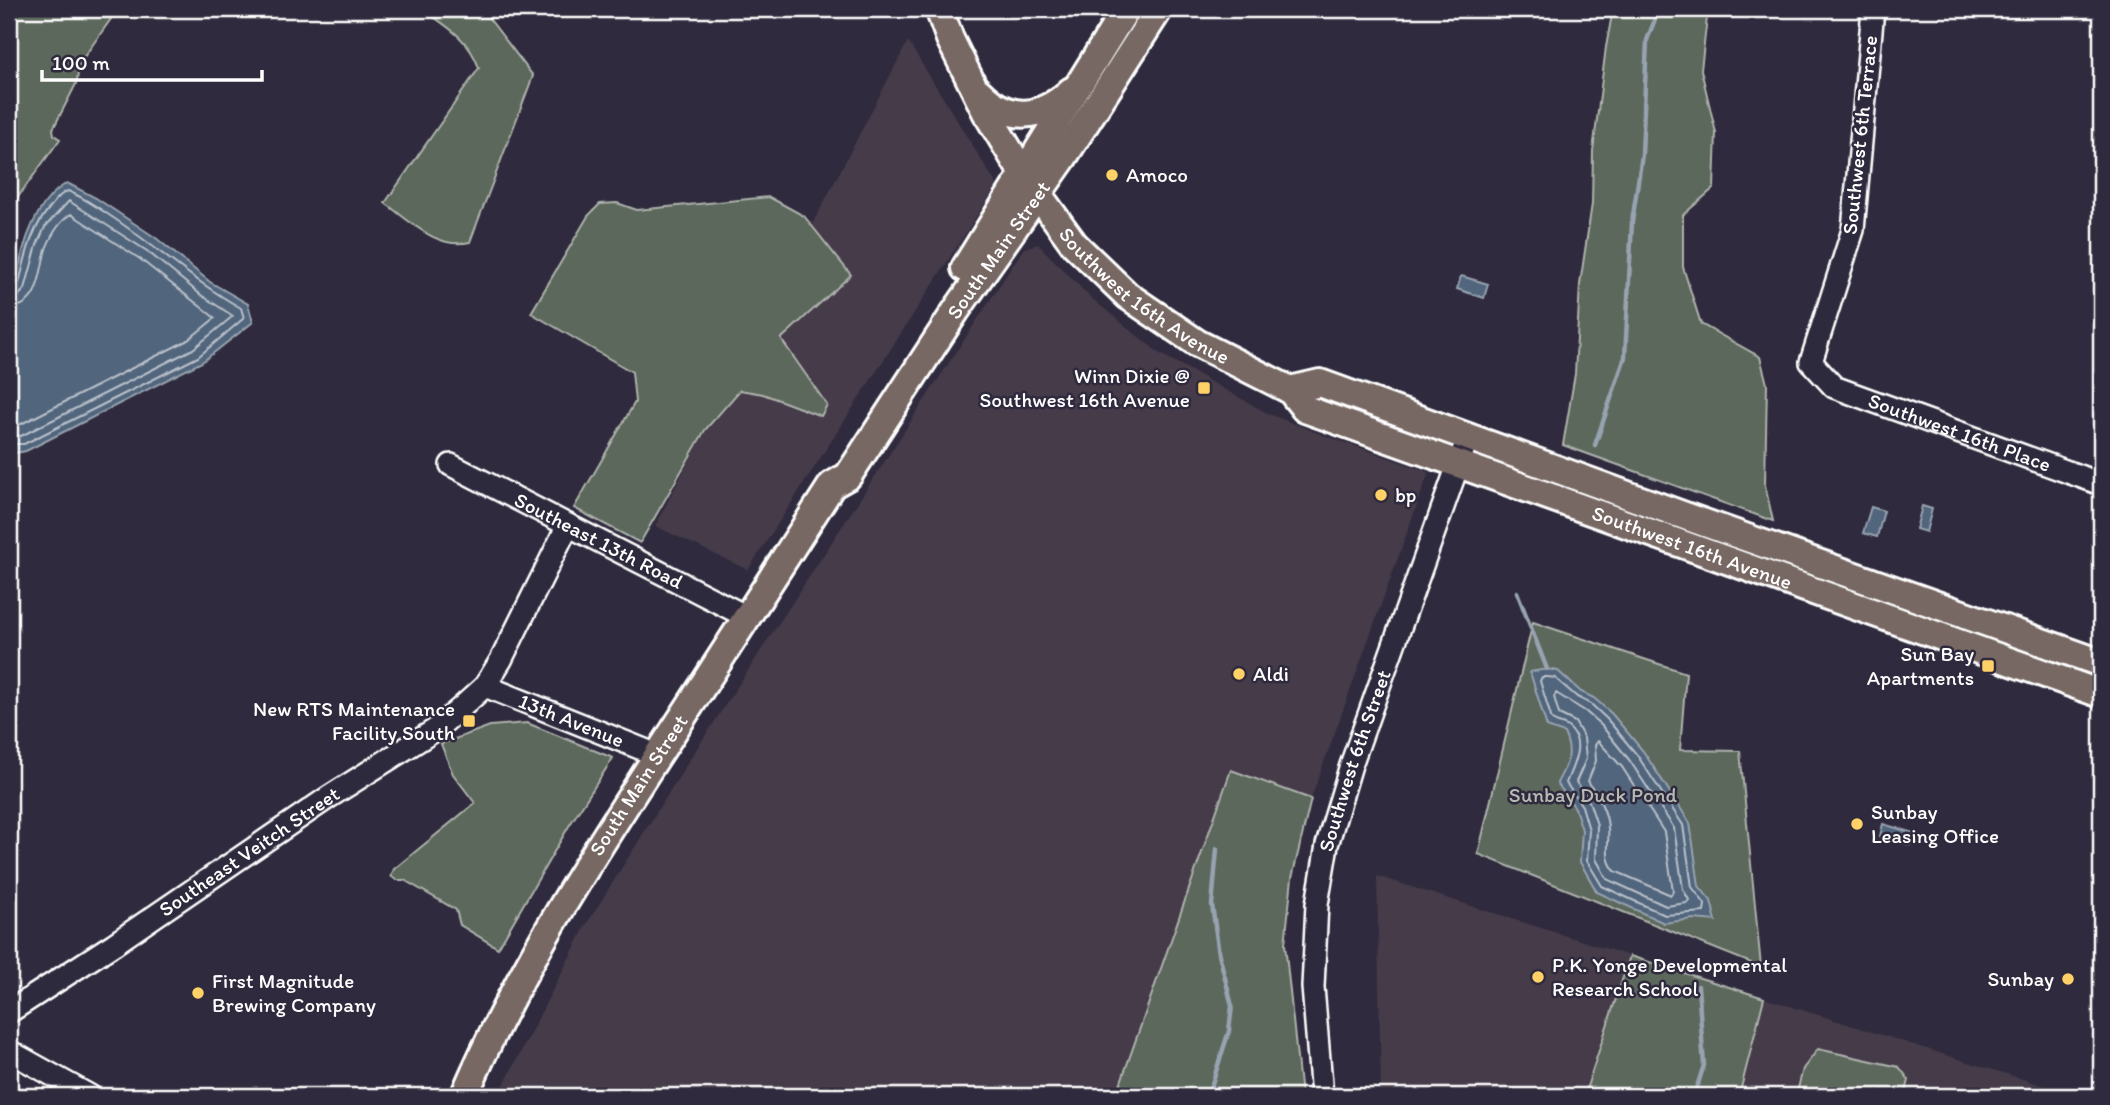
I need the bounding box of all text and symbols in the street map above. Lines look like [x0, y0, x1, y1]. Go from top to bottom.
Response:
street label: Southwest 6th Terrace [1837, 34, 1882, 236]
scale bar [42, 38, 262, 82]
text: 100 m [52, 50, 110, 75]
place label: Amoco [1126, 162, 1188, 187]
marker: Amoco [1104, 167, 1120, 183]
street label: South Main Street [941, 176, 1055, 323]
street label: Southwest 16th Avenue [1054, 222, 1234, 369]
place label: Winn Dixie @ Southwest 16th Avenue [980, 363, 1190, 412]
marker: Winn Dixie @ Southwest 16th Avenue [1196, 380, 1212, 396]
street label: Southwest 16th Place [1865, 388, 2055, 477]
place label: bp [1395, 482, 1416, 507]
street label: Southeast 13th Road [510, 487, 688, 594]
marker: bp [1373, 487, 1389, 503]
street label: Southwest 16th Avenue [1589, 500, 1795, 594]
place label: Sun Bay Apartments [1867, 641, 1974, 690]
marker: Sun Bay Apartments [1980, 658, 1996, 674]
place label: Aldi [1253, 661, 1289, 686]
marker: Aldi [1231, 666, 1247, 682]
street label: Southwest 6th Street [1313, 666, 1396, 853]
street label: 13th Avenue [515, 688, 628, 752]
place label: New RTS Maintenance Facility South [253, 696, 455, 745]
street label: South Main Street [583, 709, 693, 860]
marker: New RTS Maintenance Facility South [461, 713, 477, 729]
street label: Southeast Veitch Street [154, 781, 344, 922]
park label: Sunbay Duck Pond [1509, 782, 1678, 807]
place label: Sunbay Leasing Office [1871, 799, 1999, 848]
marker: Sunbay Leasing Office [1849, 816, 1865, 832]
place label: P.K. Yonge Developmental Research School [1552, 952, 1787, 1001]
place label: Sunbay [1988, 966, 2054, 991]
place label: First Magnitude Brewing Company [212, 968, 376, 1017]
marker: P.K. Yonge Developmental Research School [1530, 969, 1546, 985]
marker: Sunbay [2060, 971, 2076, 987]
marker: First Magnitude Brewing Company [190, 985, 206, 1001]

